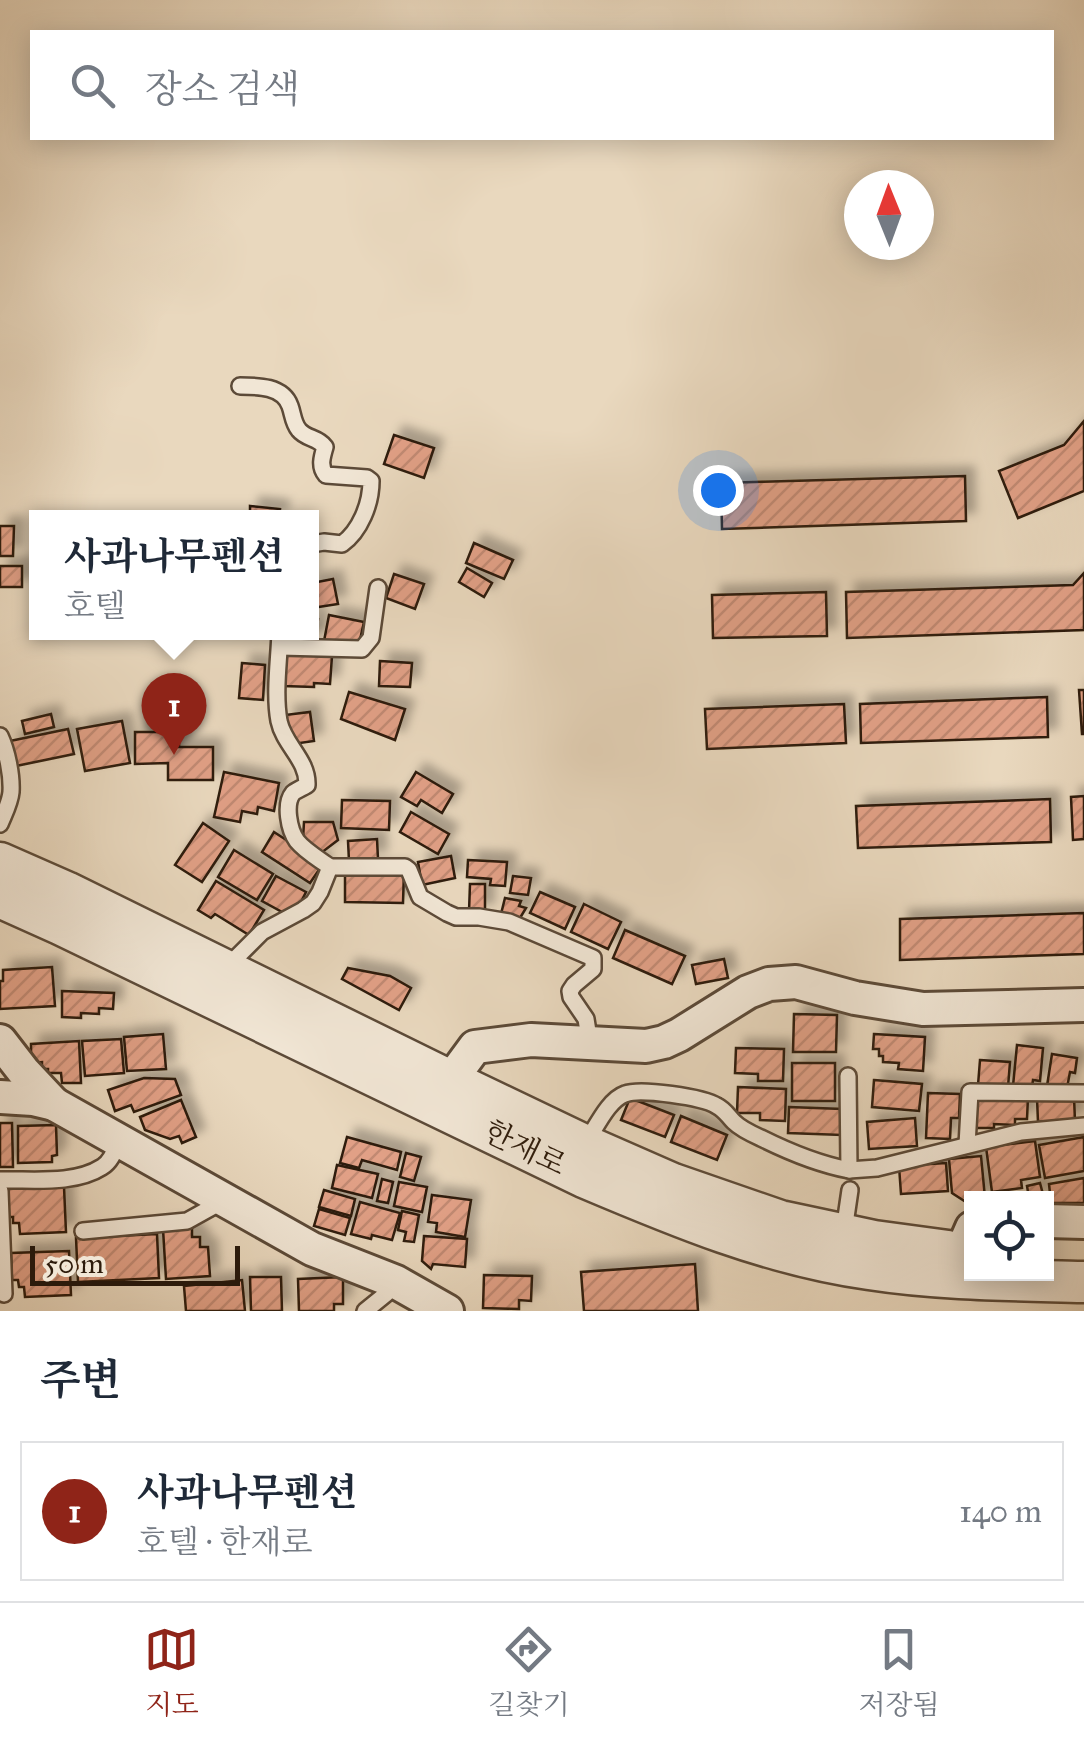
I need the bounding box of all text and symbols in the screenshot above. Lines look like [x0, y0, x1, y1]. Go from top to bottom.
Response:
search box [30, 30, 1054, 140]
icon: search [65, 58, 120, 113]
text: 장소 검색 [145, 66, 300, 112]
north arrow [844, 170, 934, 260]
your location [693, 465, 744, 516]
popup [29, 510, 319, 640]
text: 사과나무펜션 [64, 533, 284, 579]
text: 호텔 [64, 587, 126, 626]
pin: 1 [142, 672, 206, 755]
street label: 한재로 [478, 1113, 572, 1183]
map controls [964, 1191, 1054, 1281]
button: locate [964, 1191, 1054, 1281]
scale bar [30, 1241, 240, 1286]
text: 50 m [45, 1246, 104, 1281]
text: 주변 [40, 1354, 121, 1406]
text: 사과나무펜션 [137, 1469, 357, 1515]
text: 1 [68, 1492, 81, 1531]
text: 140 m [959, 1492, 1042, 1531]
text: 호텔 · 한재로 [137, 1523, 312, 1562]
tab: 지도 [144, 1622, 199, 1722]
tab: 길찾기 [488, 1622, 569, 1722]
tab: 저장됨 [858, 1622, 940, 1722]

